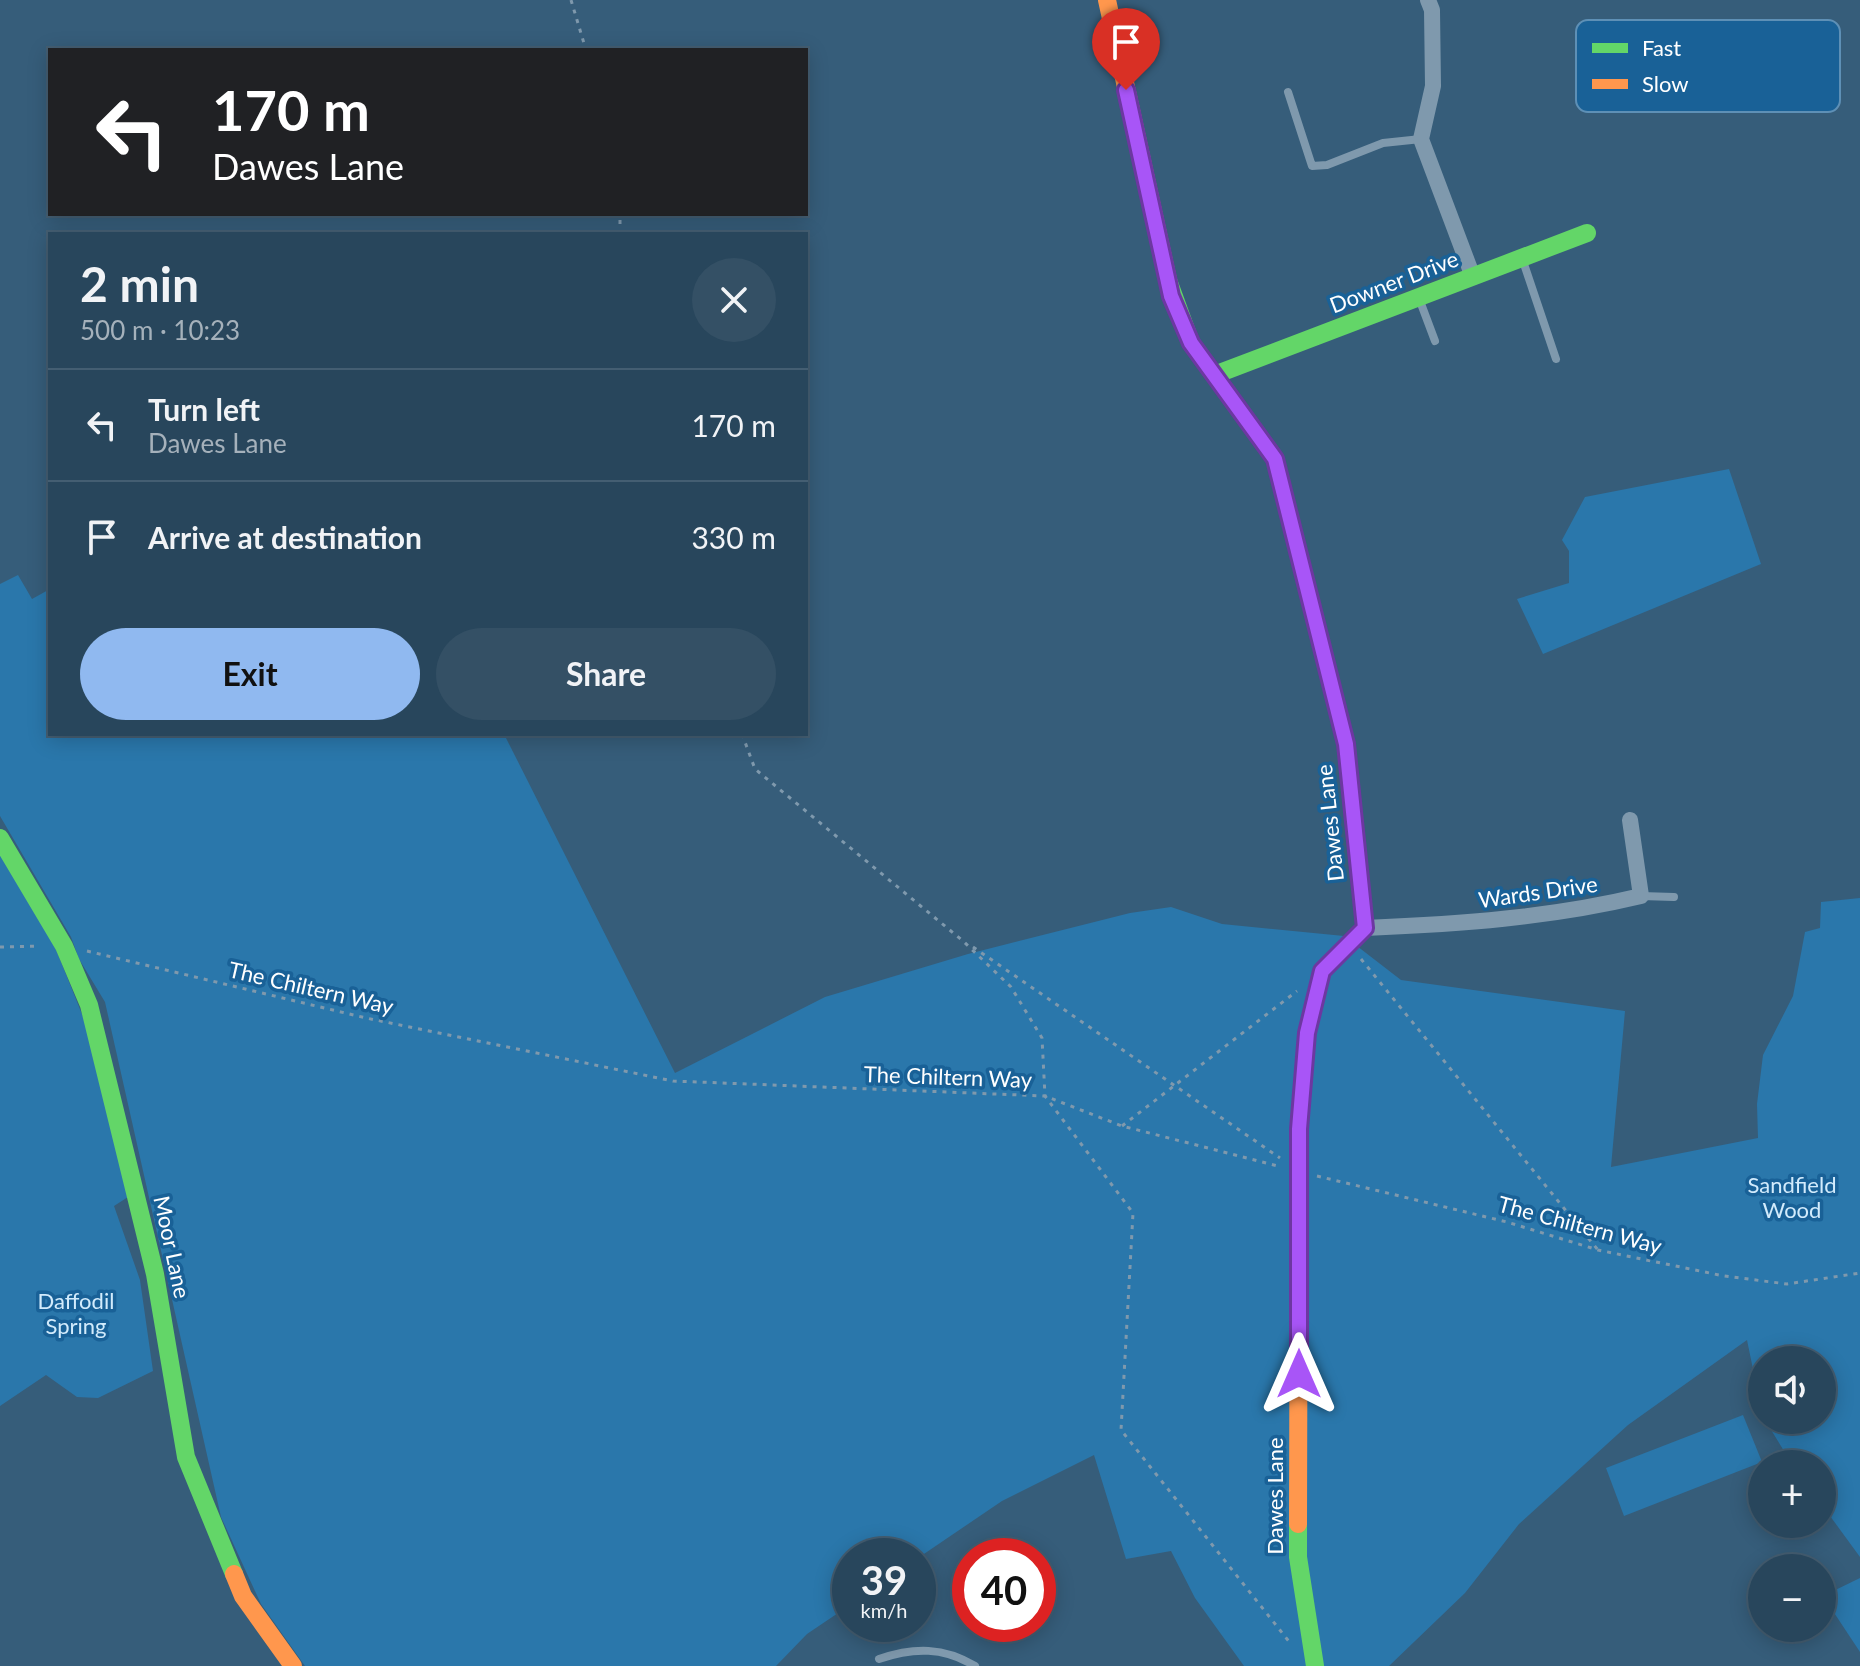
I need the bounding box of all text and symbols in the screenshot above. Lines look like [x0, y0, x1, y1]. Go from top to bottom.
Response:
pin [1092, 8, 1160, 90]
icon: arrive [1104, 20, 1148, 64]
legend [1576, 20, 1840, 112]
text: Fast [1642, 34, 1681, 61]
text: Slow [1642, 70, 1689, 97]
text: 170 m [212, 76, 370, 143]
icon: left [80, 80, 184, 184]
text: Dawes Lane [212, 144, 404, 188]
street label: Downer Drive [1326, 245, 1462, 318]
text: 2 min [80, 255, 199, 312]
button: close [692, 258, 776, 342]
text: 500 m · 10:23 [80, 314, 240, 346]
text: Turn left [148, 391, 260, 427]
icon: left [80, 403, 124, 447]
text: 170 m [691, 407, 776, 443]
text: Dawes Lane [148, 427, 287, 459]
icon: arrive [80, 515, 124, 559]
text: Arrive at destination [148, 519, 422, 555]
text: 330 m [691, 519, 776, 555]
button: Exit [80, 628, 420, 720]
button: Share [436, 628, 776, 720]
street label: Dawes Lane [1310, 763, 1349, 883]
street label: Wards Drive [1477, 870, 1599, 913]
street label: The Chiltern Way [226, 955, 397, 1020]
street label: The Chiltern Way [863, 1060, 1033, 1093]
park label: Sandfield Wood [1747, 1171, 1837, 1223]
street label: The Chiltern Way [1495, 1190, 1666, 1260]
street label: Moor Lane [148, 1193, 197, 1301]
park label: Daffodil Spring [38, 1287, 114, 1339]
position arrow [1257, 1332, 1341, 1416]
map controls [1748, 1346, 1836, 1642]
button: sound [1748, 1346, 1836, 1434]
street label: Dawes Lane [1261, 1437, 1288, 1555]
button: + [1748, 1450, 1836, 1538]
speed limit sign: 40 [952, 1538, 1056, 1642]
button: − [1748, 1554, 1836, 1642]
text: 39 [861, 1556, 907, 1604]
text: km/h [861, 1598, 907, 1622]

